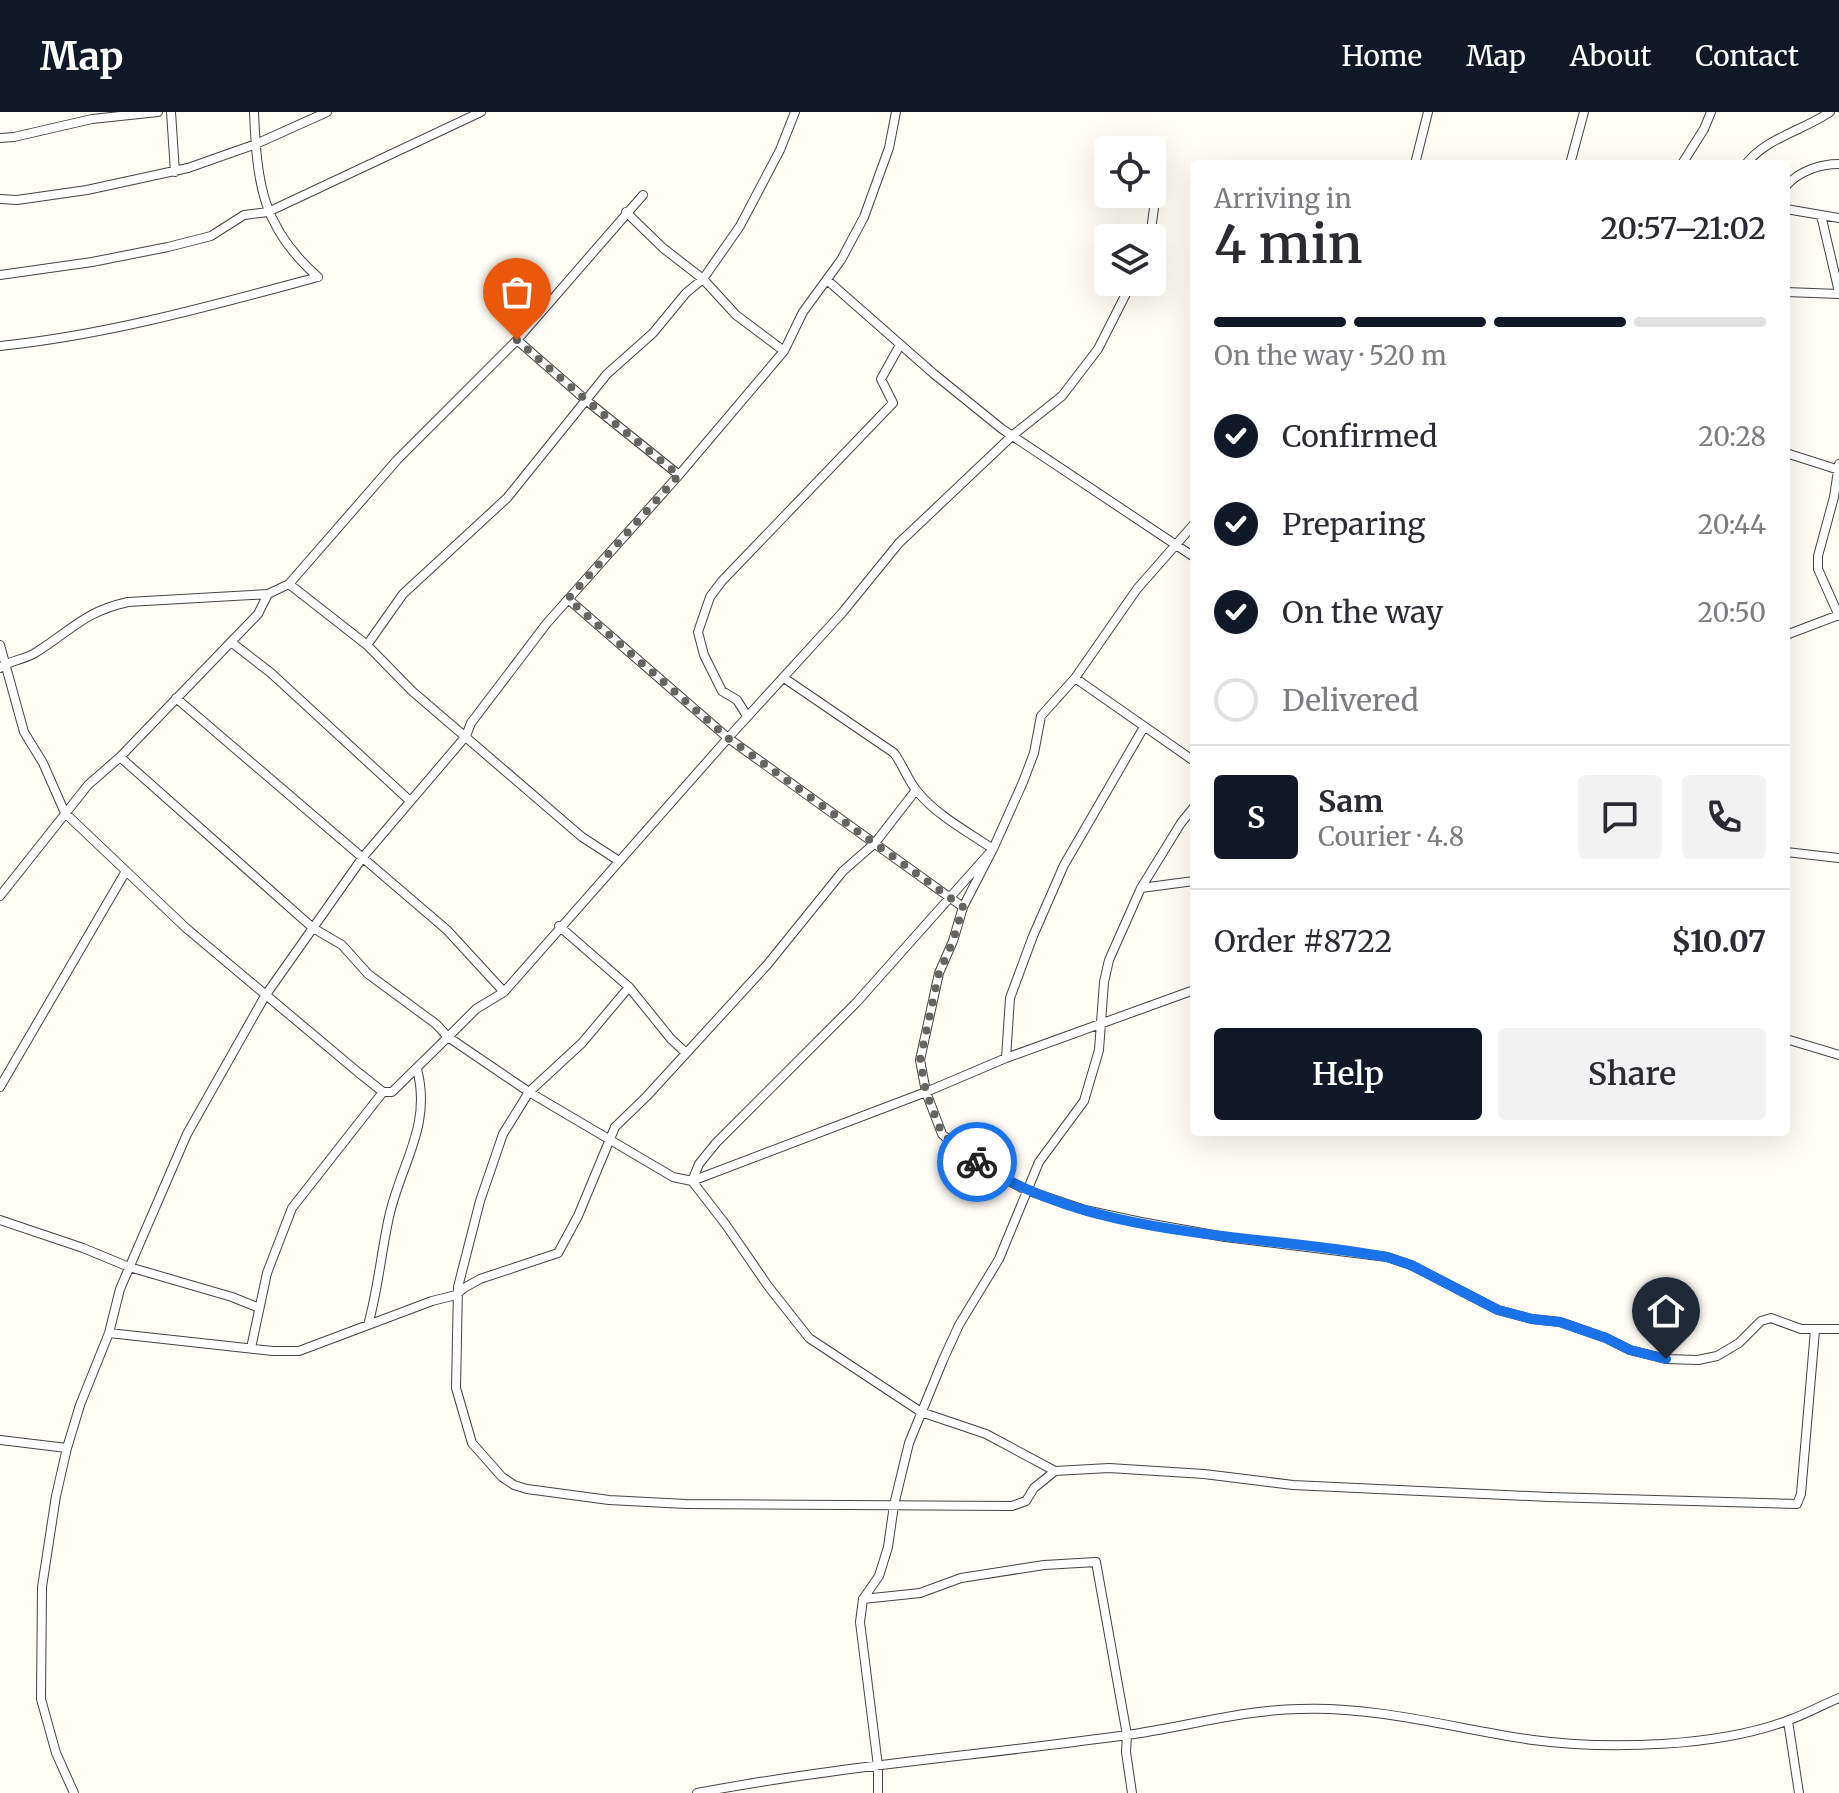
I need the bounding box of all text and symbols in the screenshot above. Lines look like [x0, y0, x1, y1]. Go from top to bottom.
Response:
text: Map [40, 33, 124, 80]
text: Home [1341, 38, 1422, 74]
text: Map [1466, 38, 1526, 74]
text: About [1570, 38, 1651, 74]
text: Contact [1695, 38, 1799, 74]
map controls [1094, 136, 1166, 296]
button: locate [1094, 136, 1166, 208]
text: Arriving in [1214, 182, 1352, 215]
text: 20:57–21:02 [1600, 209, 1766, 247]
text: 4 min [1214, 212, 1363, 277]
button: layers [1094, 224, 1166, 296]
pin [483, 258, 551, 340]
icon: bag [495, 270, 539, 314]
text: On the way · 520 m [1214, 339, 1447, 372]
icon: check [1214, 414, 1258, 458]
text: Confirmed [1282, 417, 1437, 455]
text: 20:28 [1698, 420, 1766, 453]
icon: check [1214, 502, 1258, 546]
text: Preparing [1282, 505, 1425, 543]
text: 20:44 [1698, 508, 1766, 541]
icon: check [1214, 590, 1258, 634]
text: On the way [1282, 593, 1443, 631]
text: 20:50 [1698, 596, 1766, 629]
text: Delivered [1282, 681, 1419, 719]
button: chat [1578, 775, 1662, 859]
button: phone [1682, 775, 1766, 859]
text: Sam [1318, 782, 1383, 820]
text: S [1247, 798, 1265, 836]
text: Courier · 4.8 [1318, 820, 1464, 853]
text: Order #8722 [1214, 922, 1392, 960]
text: $10.07 [1671, 922, 1766, 960]
button: Help [1214, 1028, 1482, 1120]
button: Share [1498, 1028, 1766, 1120]
courier [937, 1122, 1017, 1202]
icon: bike [955, 1140, 999, 1184]
pin [1632, 1277, 1700, 1359]
icon: home [1644, 1289, 1688, 1333]

